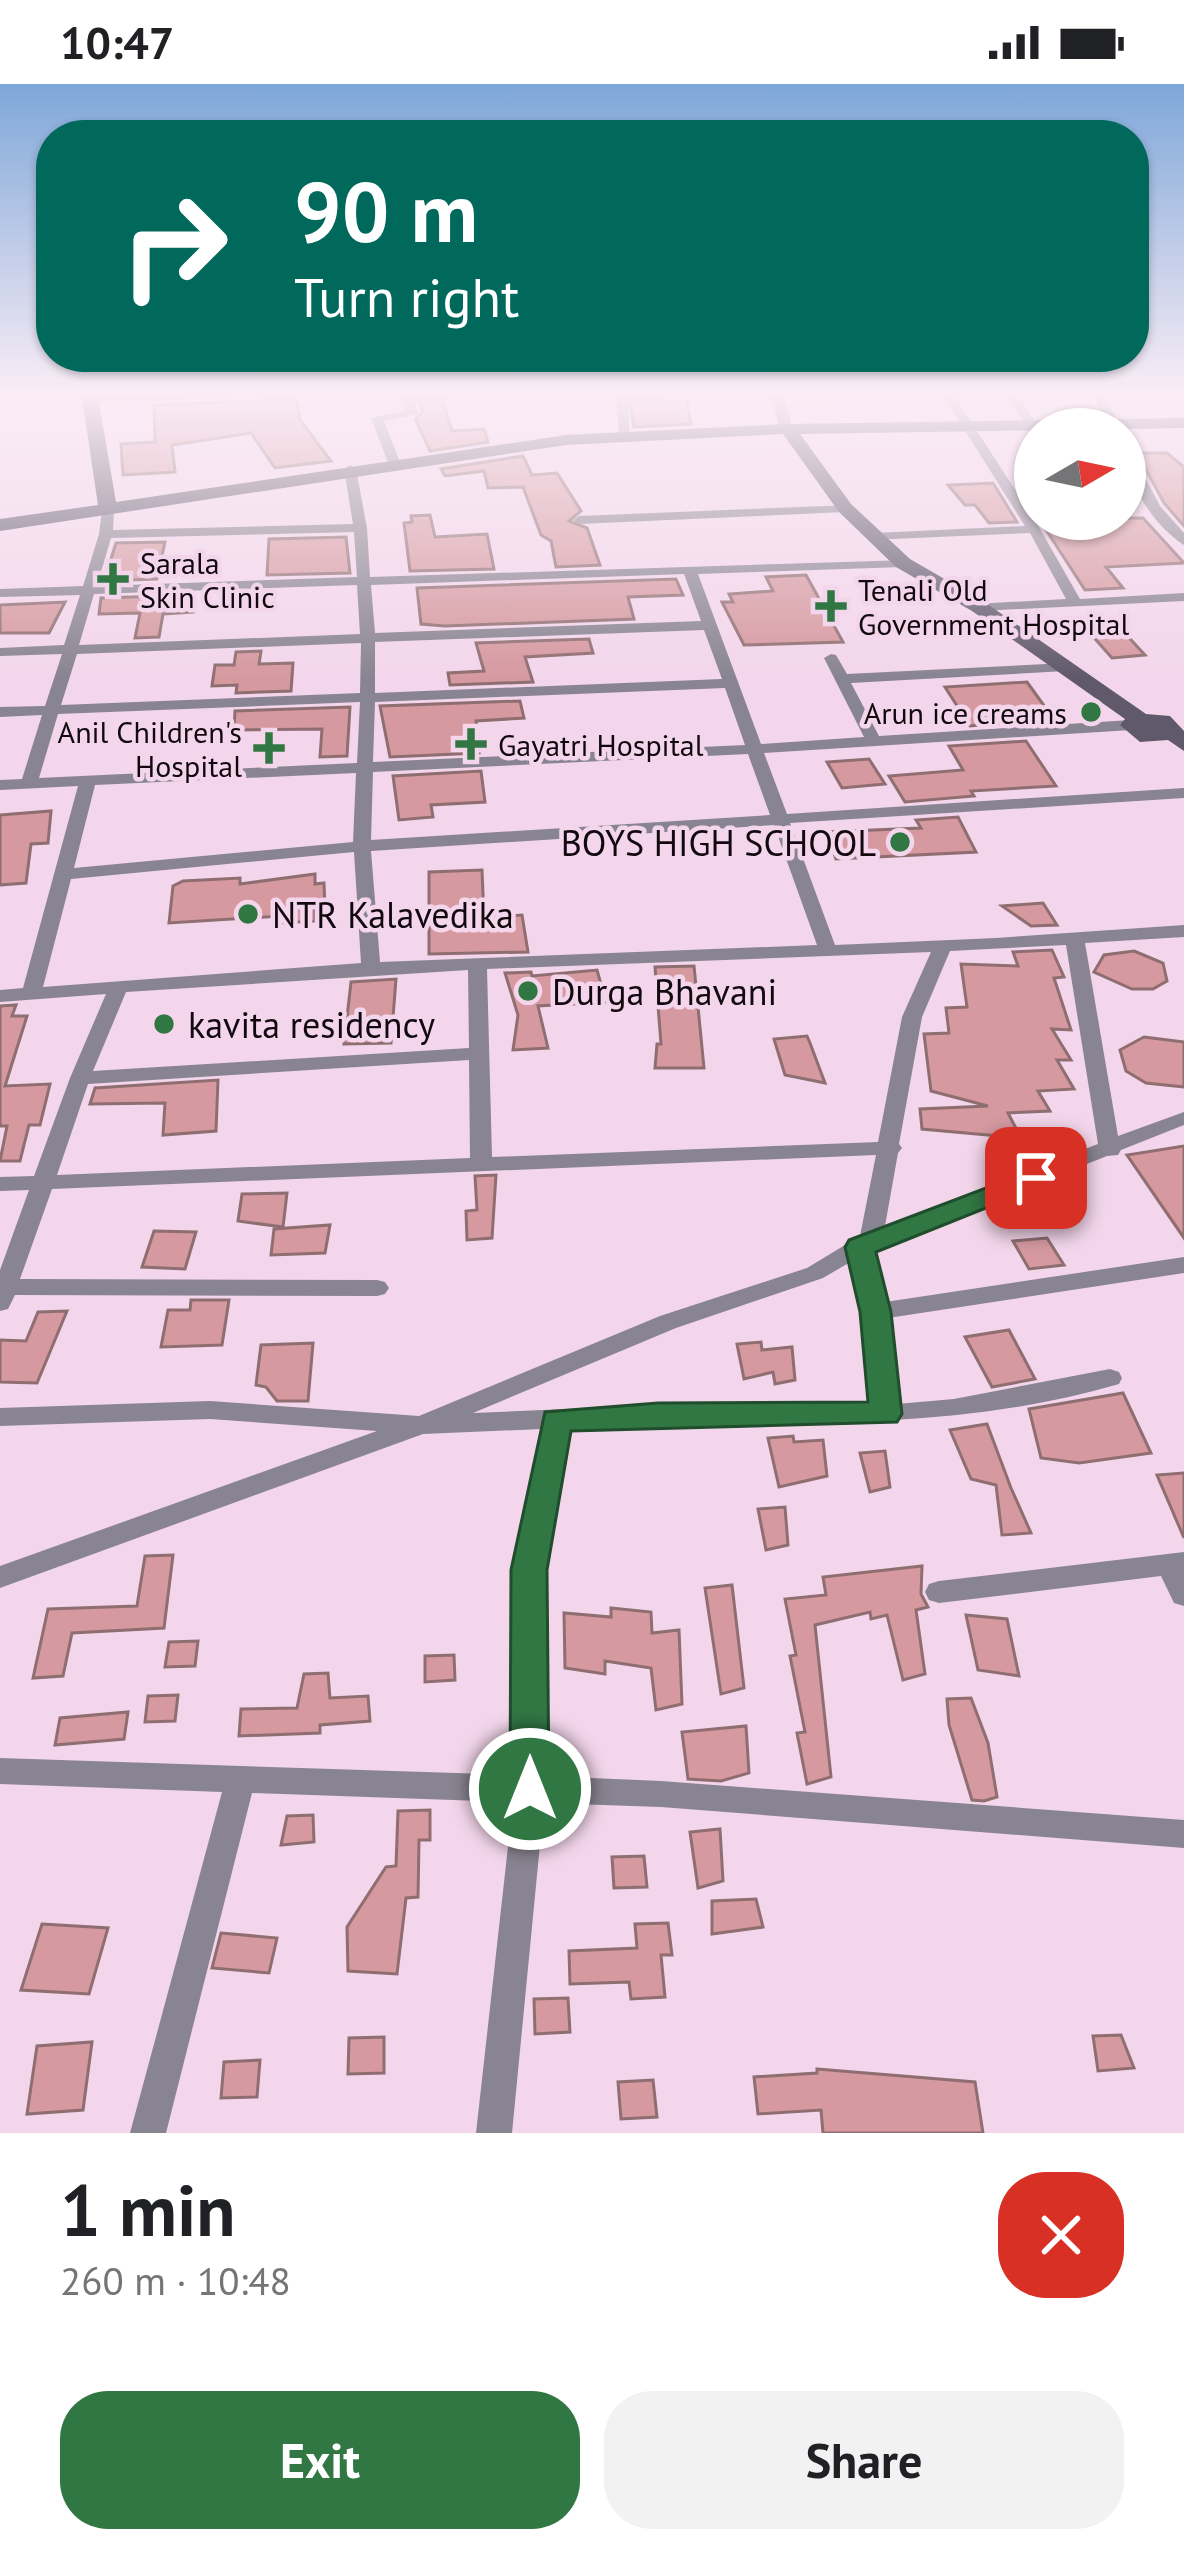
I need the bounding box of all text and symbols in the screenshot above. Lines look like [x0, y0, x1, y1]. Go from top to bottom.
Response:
text: 10:47 [60, 13, 174, 71]
text: 90 m [294, 156, 478, 265]
icon: right [96, 168, 252, 324]
text: Turn right [294, 262, 519, 332]
north arrow [1014, 408, 1146, 540]
map controls [1014, 408, 1146, 540]
place label: Sarala Skin Clinic [140, 543, 275, 616]
marker: Sarala Skin Clinic [97, 563, 129, 595]
place label: Tenali Old Government Hospital [858, 570, 1129, 643]
marker: Tenali Old Government Hospital [815, 590, 847, 622]
place label: Arun ice creams [864, 693, 1067, 732]
marker: Arun ice creams [1078, 699, 1104, 725]
place label: Anil Children's Hospital [58, 712, 242, 785]
place label: Gayatri Hospital [498, 725, 704, 764]
marker: Gayatri Hospital [455, 728, 487, 760]
marker: Anil Children's Hospital [253, 732, 285, 764]
place label: BOYS HIGH SCHOOL [561, 819, 876, 866]
marker: BOYS HIGH SCHOOL [887, 829, 913, 855]
place label: NTR Kalavedika [272, 891, 514, 938]
marker: NTR Kalavedika [235, 901, 261, 927]
place label: Durga Bhavani [552, 968, 777, 1015]
marker: Durga Bhavani [515, 978, 541, 1004]
place label: kavita residency [188, 1001, 435, 1048]
marker: kavita residency [151, 1011, 177, 1037]
pin [985, 1127, 1087, 1229]
icon: arrive [1003, 1145, 1069, 1211]
position arrow [467, 1726, 593, 1852]
text: 1 min [60, 2163, 236, 2256]
button: close [998, 2172, 1124, 2298]
text: 260 m · 10:48 [60, 2255, 291, 2306]
button: Exit [60, 2391, 580, 2529]
button: Share [604, 2391, 1124, 2529]

